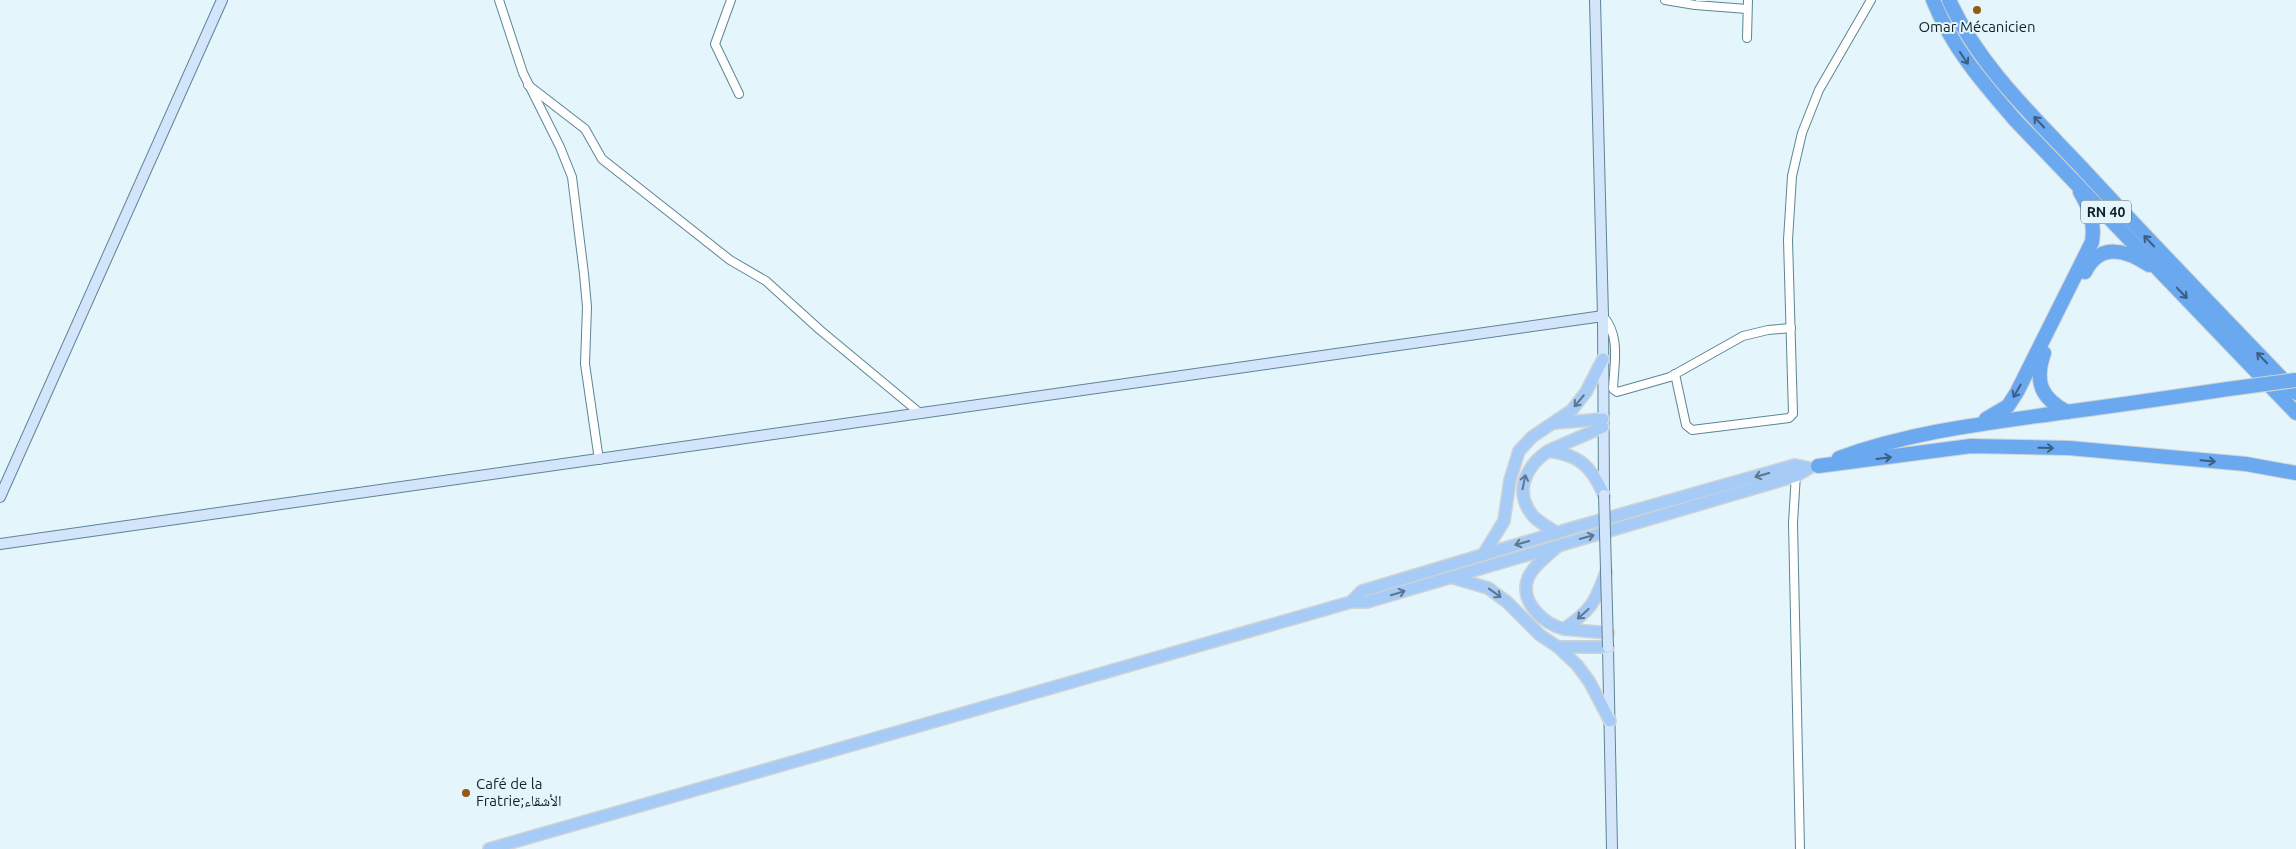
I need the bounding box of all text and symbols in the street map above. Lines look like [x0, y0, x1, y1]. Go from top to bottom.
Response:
marker: Omar Mécanicien [1971, 4, 1983, 16]
place label: Omar Mécanicien [1918, 18, 2036, 35]
one-way arrow [1959, 51, 1969, 65]
one-way arrow [2033, 115, 2045, 128]
road number: RN 40 [2081, 200, 2131, 223]
one-way arrow [2143, 234, 2155, 247]
one-way arrow [2176, 286, 2188, 299]
one-way arrow [2256, 351, 2268, 364]
one-way arrow [2012, 384, 2022, 399]
one-way arrow [1574, 394, 1585, 407]
one-way arrow [2038, 443, 2054, 453]
one-way arrow [1876, 453, 1892, 463]
one-way arrow [2200, 456, 2216, 465]
one-way arrow [1755, 470, 1771, 480]
one-way arrow [1520, 474, 1530, 490]
one-way arrow [1579, 532, 1595, 542]
one-way arrow [1514, 539, 1530, 549]
one-way arrow [1389, 587, 1405, 597]
one-way arrow [1488, 588, 1501, 599]
one-way arrow [1577, 608, 1590, 620]
place label: Café de la Fratrie;الأشقاء [476, 775, 562, 809]
marker: Café de la Fratrie;الأشقاء [460, 787, 472, 799]

